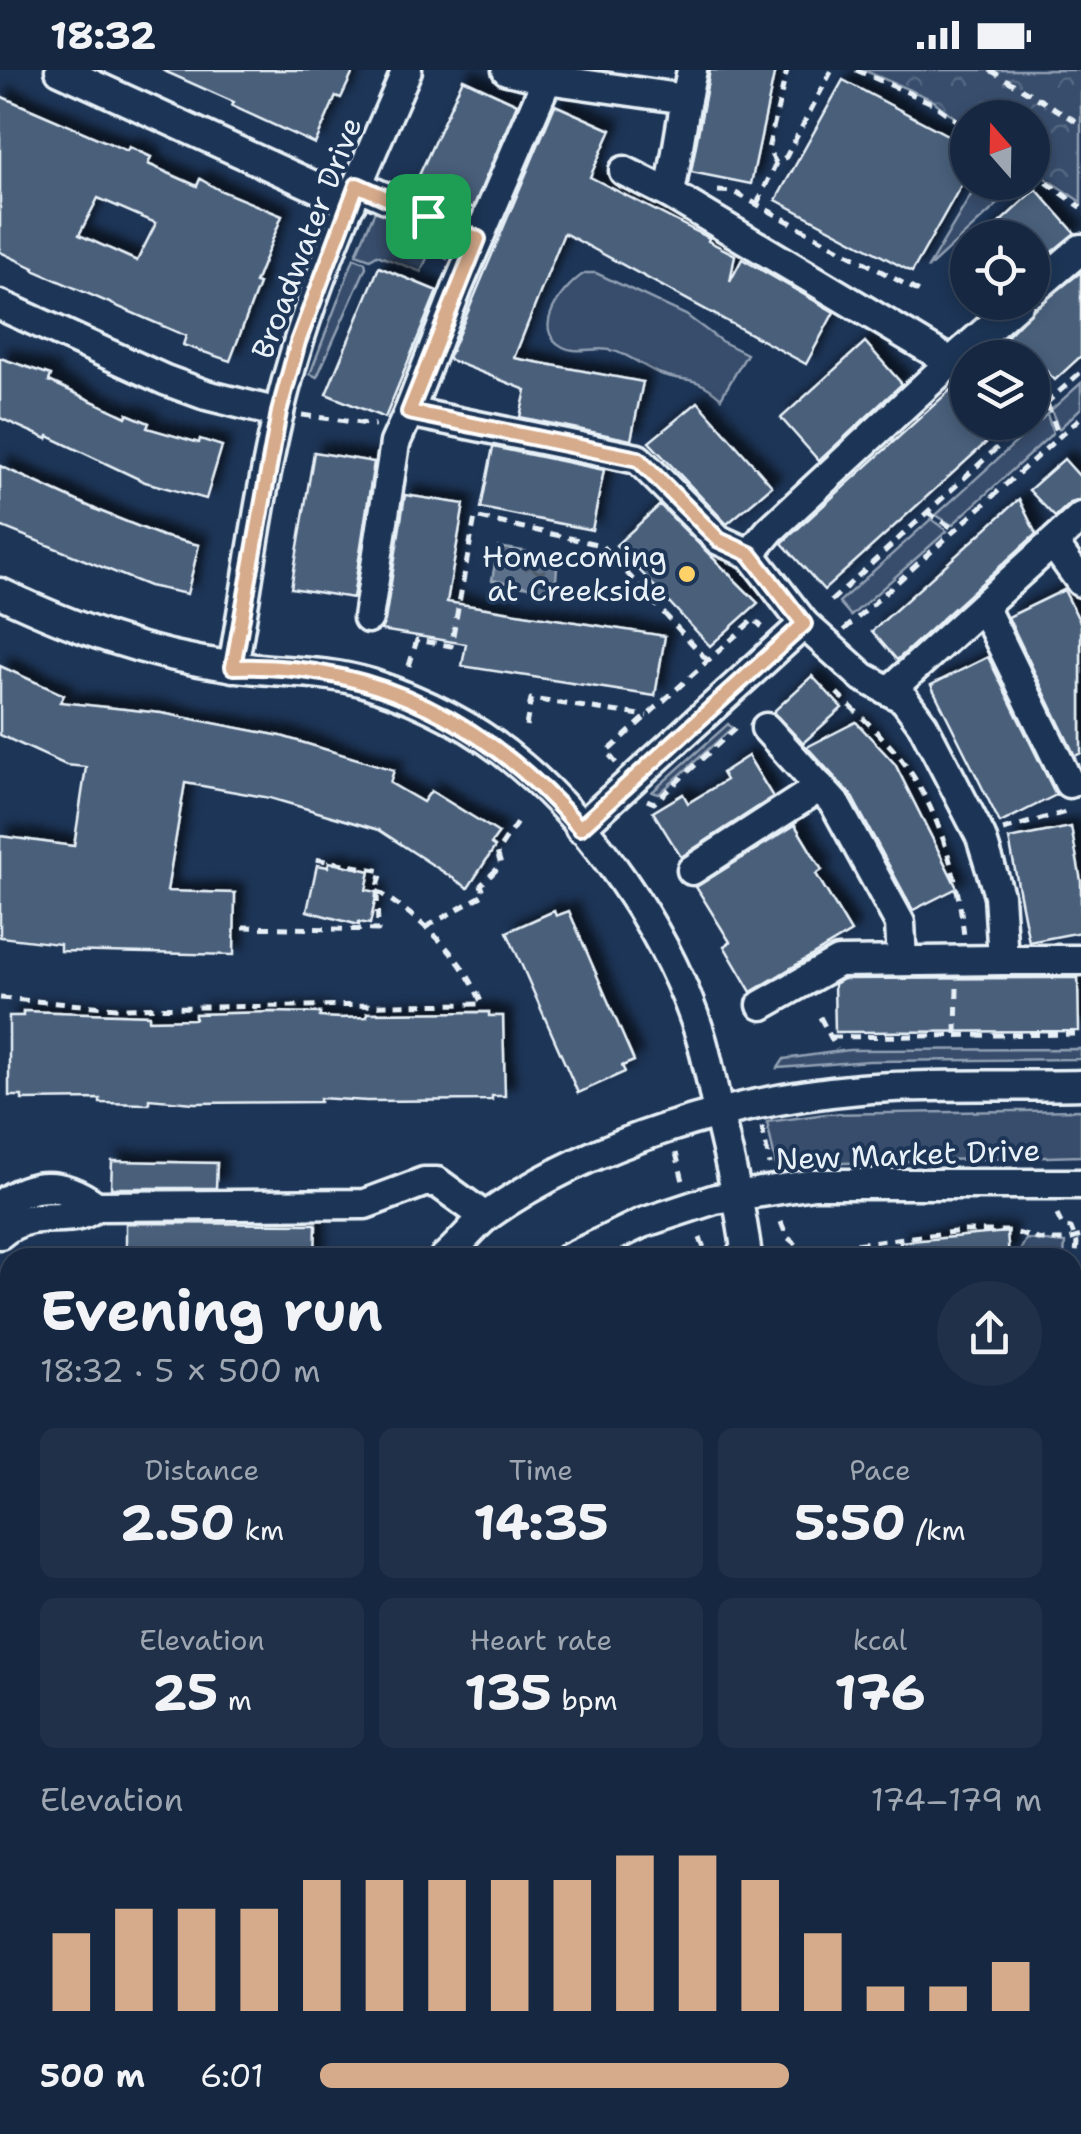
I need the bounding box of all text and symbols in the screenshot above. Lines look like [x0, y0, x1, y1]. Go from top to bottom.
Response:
text: 18:32 [50, 10, 156, 61]
north arrow [950, 100, 1050, 200]
map controls [950, 100, 1050, 440]
street label: Broadwater Drive [242, 111, 372, 365]
pin [386, 174, 471, 259]
icon: arrive [401, 189, 456, 244]
button: locate [950, 220, 1050, 320]
button: layers [950, 340, 1050, 440]
place label: Homecoming at Creekside [482, 536, 667, 611]
marker: Homecoming at Creekside [676, 563, 698, 585]
street label: New Market Drive [775, 1129, 1041, 1180]
text: Evening run [40, 1274, 383, 1348]
button: share [937, 1281, 1042, 1386]
text: 18:32 · 5 × 500 m [40, 1349, 321, 1392]
text: Distance [145, 1451, 259, 1489]
text: Time [509, 1451, 573, 1489]
text: Pace [849, 1451, 911, 1489]
text: 2.50 [120, 1489, 235, 1556]
text: 14:35 [473, 1489, 609, 1556]
text: 5:50 [794, 1489, 906, 1556]
text: km [235, 1511, 284, 1549]
text: /km [906, 1511, 966, 1549]
text: Elevation [139, 1621, 265, 1659]
text: Heart rate [470, 1621, 612, 1659]
text: kcal [853, 1621, 907, 1659]
text: 25 [152, 1659, 218, 1726]
text: 135 [464, 1659, 552, 1726]
text: 176 [834, 1659, 926, 1726]
text: m [218, 1681, 252, 1719]
text: bpm [552, 1681, 618, 1719]
text: Elevation [40, 1778, 183, 1821]
text: 174–179 m [871, 1778, 1042, 1821]
text: 500 m [40, 2054, 145, 2097]
text: 6:01 [200, 2054, 264, 2097]

